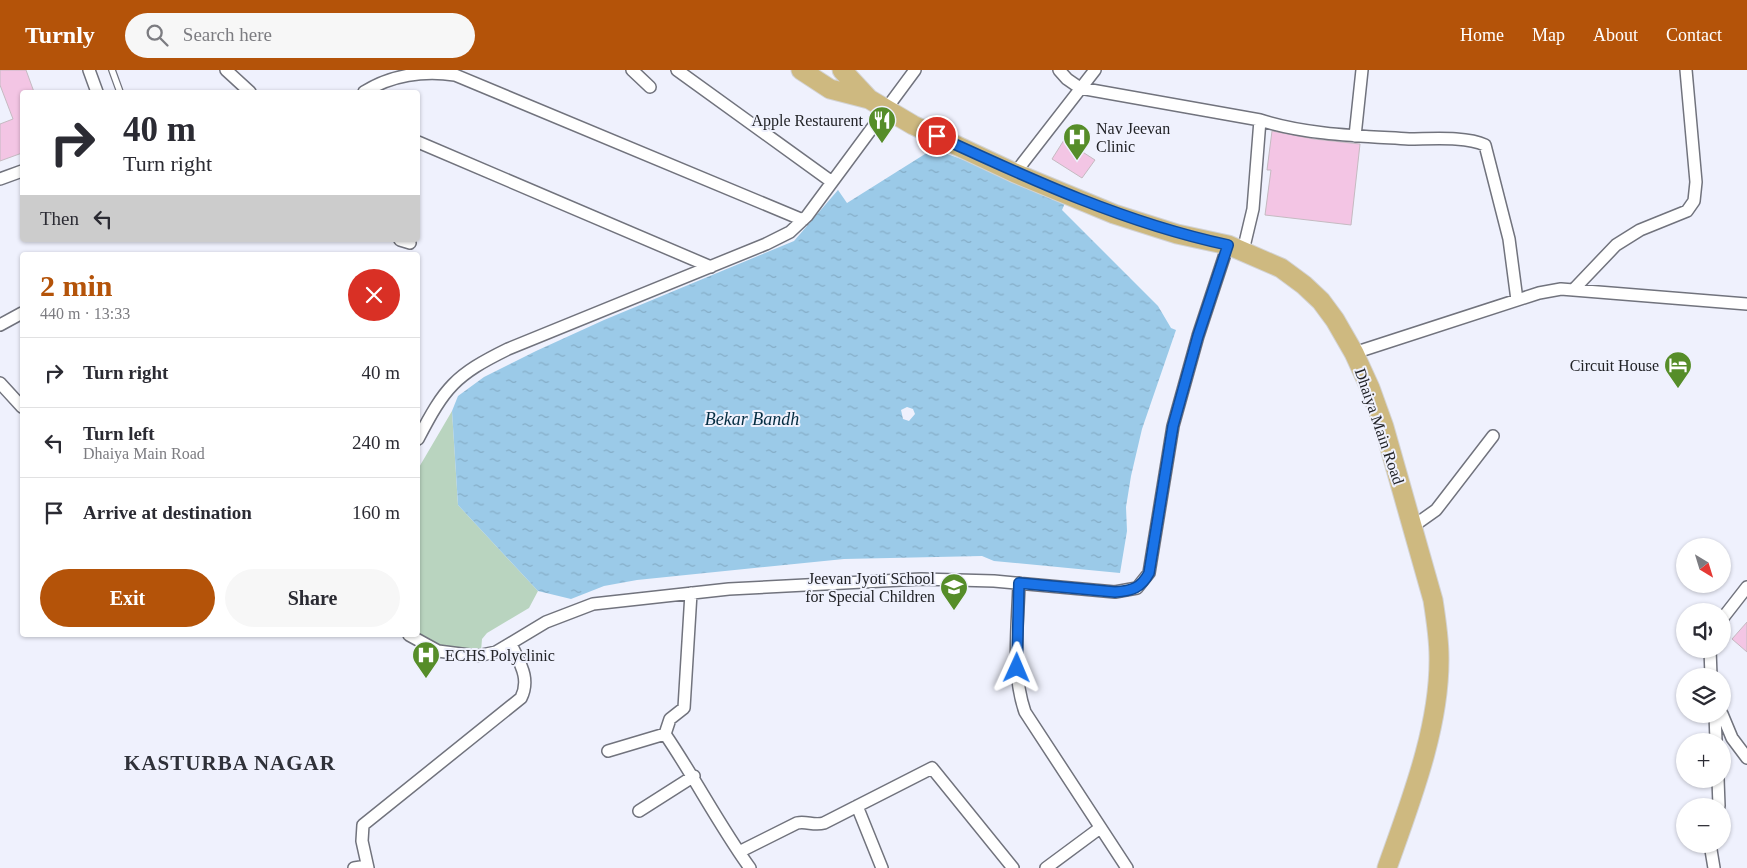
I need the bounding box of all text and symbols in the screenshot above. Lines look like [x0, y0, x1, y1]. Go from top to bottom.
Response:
search box [125, 13, 475, 58]
icon: search [143, 21, 171, 49]
text: Turnly [25, 22, 95, 48]
text: Search here [183, 24, 272, 45]
text: Home [1460, 25, 1504, 45]
text: Map [1532, 25, 1565, 45]
text: About [1593, 25, 1638, 45]
text: Contact [1666, 25, 1722, 45]
restaurant icon: Apple Restaurent [867, 105, 897, 144]
icon: right [40, 110, 105, 175]
text: 40 m [123, 110, 196, 149]
place label: Apple Restaurent [751, 112, 864, 130]
pin [916, 115, 958, 157]
place label: Nav Jeevan Clinic [1096, 120, 1170, 155]
icon: arrive [923, 122, 951, 150]
hospital icon: Nav Jeevan Clinic [1062, 122, 1092, 161]
text: Turn right [123, 151, 212, 176]
icon: left [89, 205, 117, 233]
text: Then [40, 208, 79, 229]
text: 2 min [40, 269, 113, 302]
button: close [348, 269, 400, 321]
text: 440 m · 13:33 [40, 305, 130, 322]
hotel icon: Circuit House [1663, 350, 1693, 389]
place label: Circuit House [1570, 357, 1659, 374]
icon: right [40, 359, 68, 387]
text: Turn right [83, 362, 168, 383]
text: 40 m [361, 362, 400, 383]
street label: Dhaiya Main Road [1351, 366, 1407, 487]
water label: Bekar Bandh [705, 409, 799, 429]
text: Turn left [83, 423, 155, 444]
icon: left [40, 429, 68, 457]
text: 240 m [352, 432, 400, 453]
text: Dhaiya Main Road [83, 445, 205, 462]
icon: arrive [40, 499, 68, 527]
text: Arrive at destination [83, 502, 252, 523]
text: 160 m [352, 502, 400, 523]
north arrow [1676, 538, 1731, 592]
map controls [1676, 538, 1731, 853]
button: Exit [40, 569, 215, 627]
button: Share [225, 569, 400, 627]
place label: Jeevan Jyoti School for Special Children [805, 570, 936, 606]
school or university icon: Jeevan Jyoti School for Special Children [939, 572, 969, 611]
button: sound [1676, 603, 1731, 658]
hospital icon: ECHS Polyclinic [411, 640, 441, 679]
position arrow [990, 641, 1042, 693]
place label: ECHS Polyclinic [445, 647, 555, 665]
button: layers [1676, 668, 1731, 723]
button: + [1676, 733, 1731, 788]
district label: KASTURBA NAGAR [124, 751, 336, 775]
button: − [1676, 798, 1731, 853]

